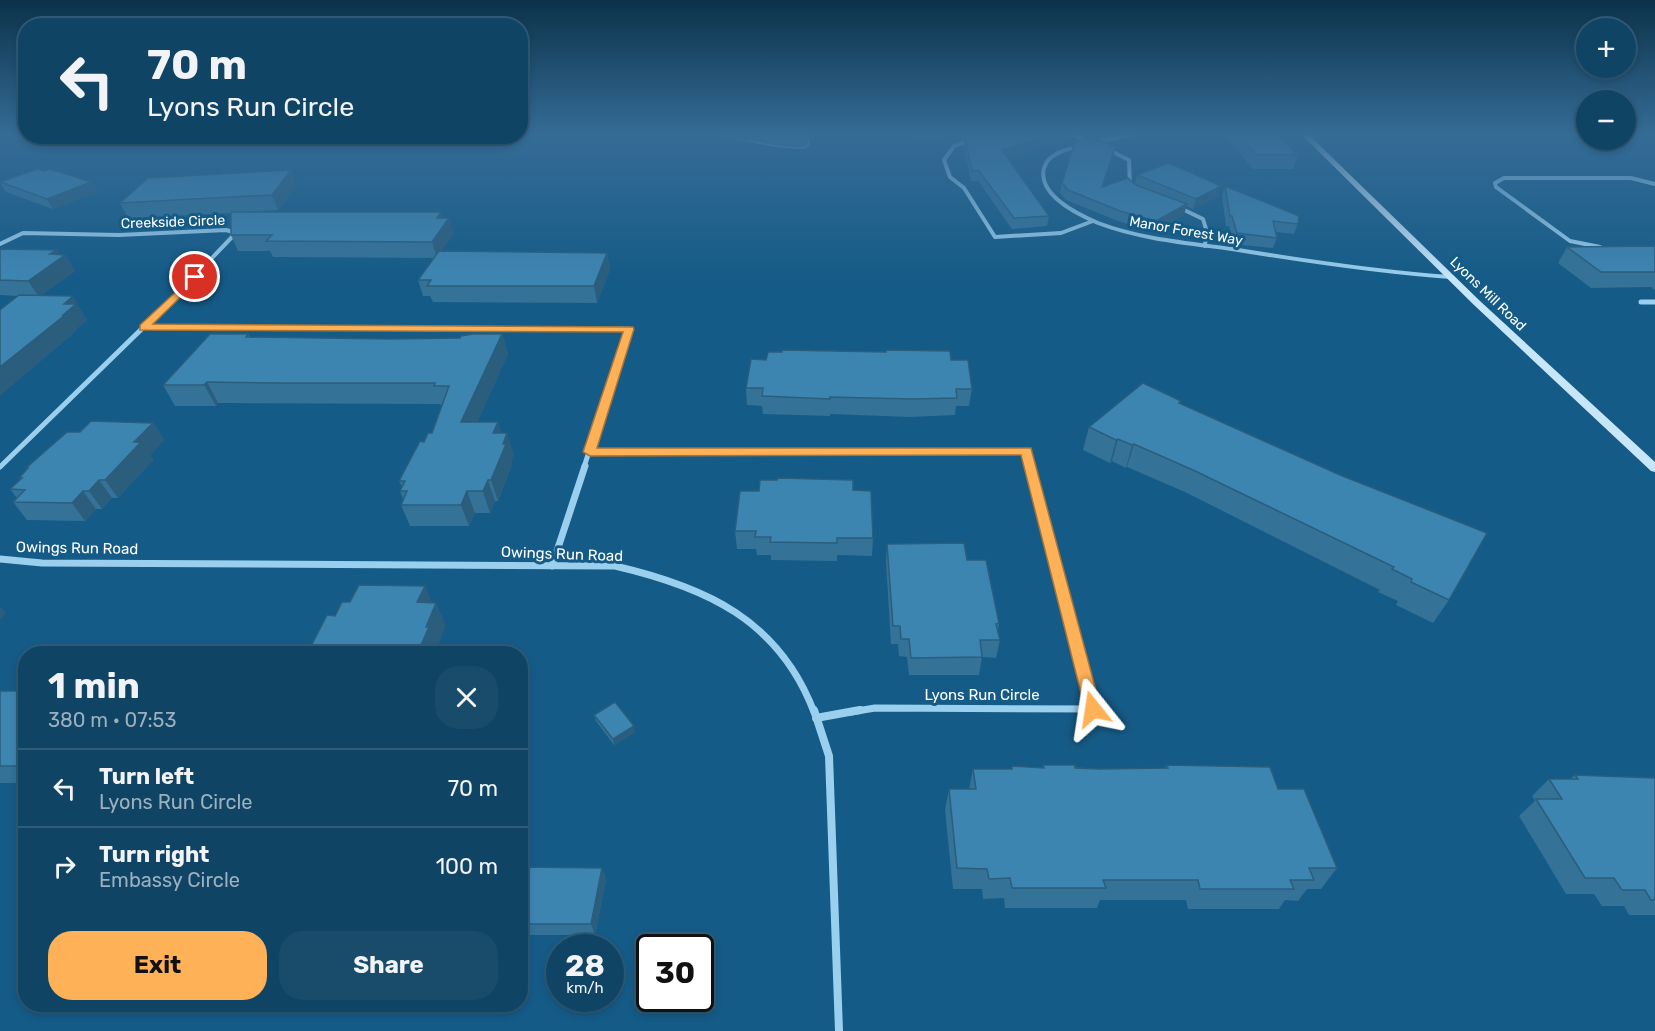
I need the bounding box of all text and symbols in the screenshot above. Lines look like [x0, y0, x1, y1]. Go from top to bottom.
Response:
map controls [1576, 18, 1636, 150]
button: + [1576, 18, 1636, 78]
text: 70 m [147, 40, 247, 90]
icon: left [48, 42, 126, 120]
button: − [1576, 90, 1636, 150]
text: Lyons Run Circle [147, 91, 354, 123]
street label: Creekside Circle [121, 212, 226, 232]
street label: Manor Forest Way [1128, 213, 1244, 249]
pin [169, 251, 220, 302]
street label: Lyons Mill Road [1446, 253, 1530, 335]
icon: arrive [178, 260, 211, 293]
street label: Owings Run Road [16, 538, 138, 558]
street label: Owings Run Road [501, 543, 623, 565]
text: 1 min [48, 664, 140, 707]
button: close [435, 666, 498, 729]
position arrow [1061, 677, 1125, 741]
street label: Lyons Run Circle [924, 686, 1040, 704]
text: 380 m · 07:53 [48, 708, 177, 732]
text: Turn left [99, 763, 194, 790]
icon: left [48, 772, 81, 805]
text: 70 m [448, 775, 498, 802]
text: Lyons Run Circle [99, 790, 253, 814]
text: Turn right [99, 841, 209, 868]
icon: right [48, 850, 81, 883]
text: 100 m [436, 853, 498, 880]
text: Embassy Circle [99, 868, 240, 892]
button: Exit [48, 931, 267, 1000]
button: Share [279, 931, 498, 1000]
speed limit sign: 30 [636, 934, 714, 1012]
text: 28 [565, 948, 605, 984]
text: km/h [566, 979, 604, 997]

